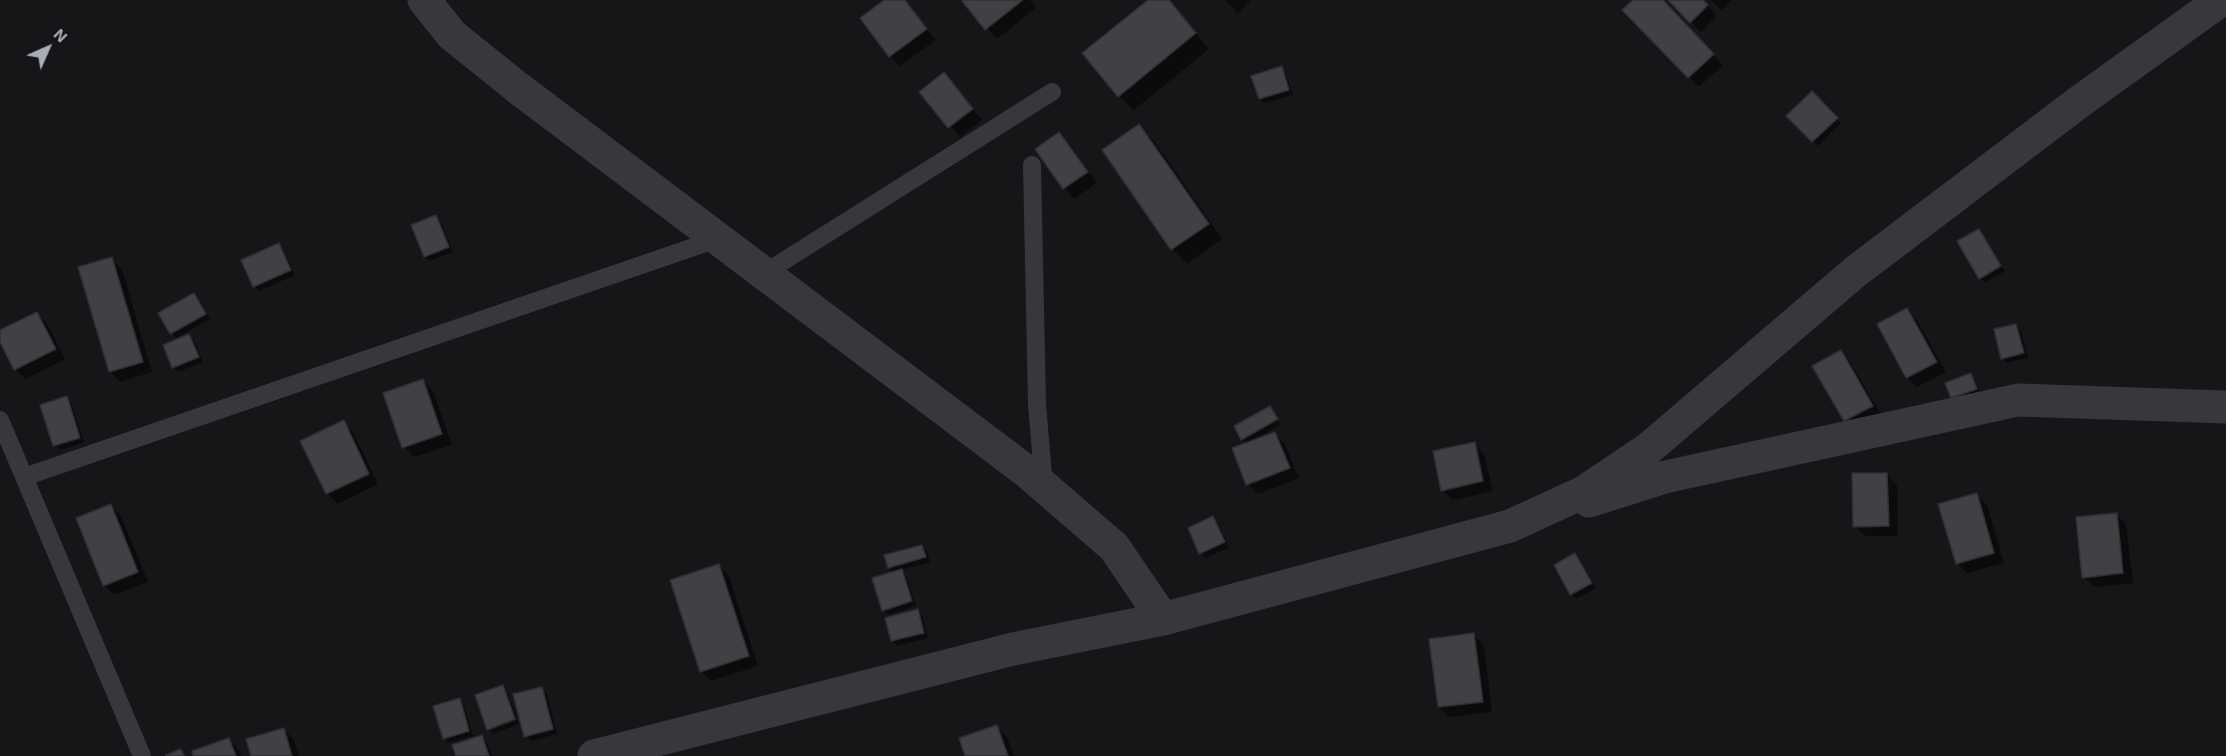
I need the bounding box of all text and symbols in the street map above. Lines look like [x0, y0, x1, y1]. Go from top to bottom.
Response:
north arrow [18, 18, 78, 78]
text: N [50, 24, 72, 46]

